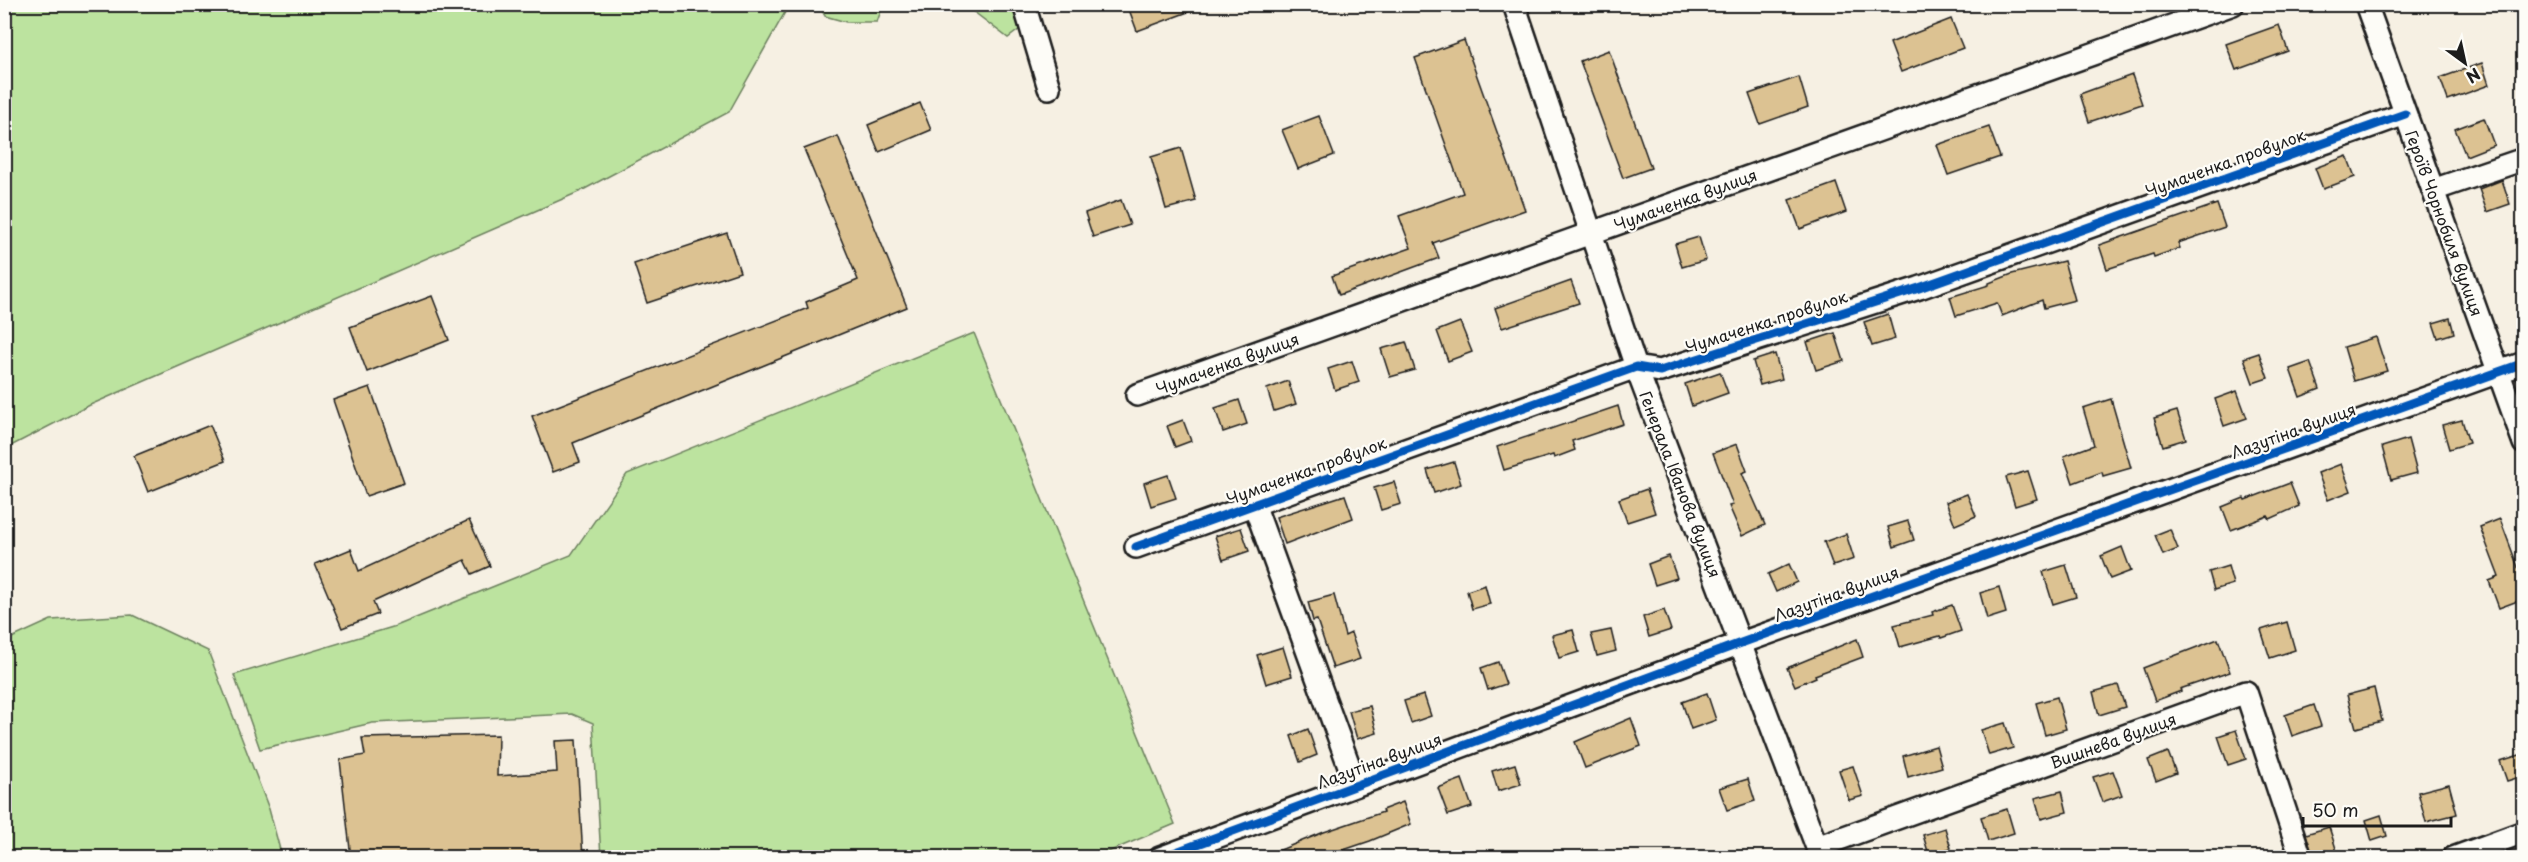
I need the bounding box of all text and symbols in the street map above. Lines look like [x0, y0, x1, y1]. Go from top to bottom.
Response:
north arrow [2435, 33, 2495, 93]
text: N [2462, 63, 2486, 90]
street label: Чумаченка провулок [2142, 122, 2309, 202]
street label: Героїв Чорнобиля вулиця [2400, 127, 2490, 319]
street label: Чумаченка вулиця [1610, 162, 1760, 236]
street label: Чумаченка провулок [1682, 283, 1850, 359]
street label: Чумаченка вулиця [1152, 326, 1302, 400]
street label: Генерала Іванова вулиця [1634, 387, 1728, 581]
street label: Лазутіна вулиця [2227, 396, 2359, 464]
street label: Чумаченка провулок [1223, 430, 1390, 510]
street label: Лазутіна вулиця [1770, 559, 1902, 627]
street label: Вишнева вулиця [2047, 706, 2179, 774]
street label: Лазутіна вулиця [1313, 726, 1445, 794]
scale bar [2303, 790, 2452, 828]
text: 50 m [2312, 796, 2359, 823]

